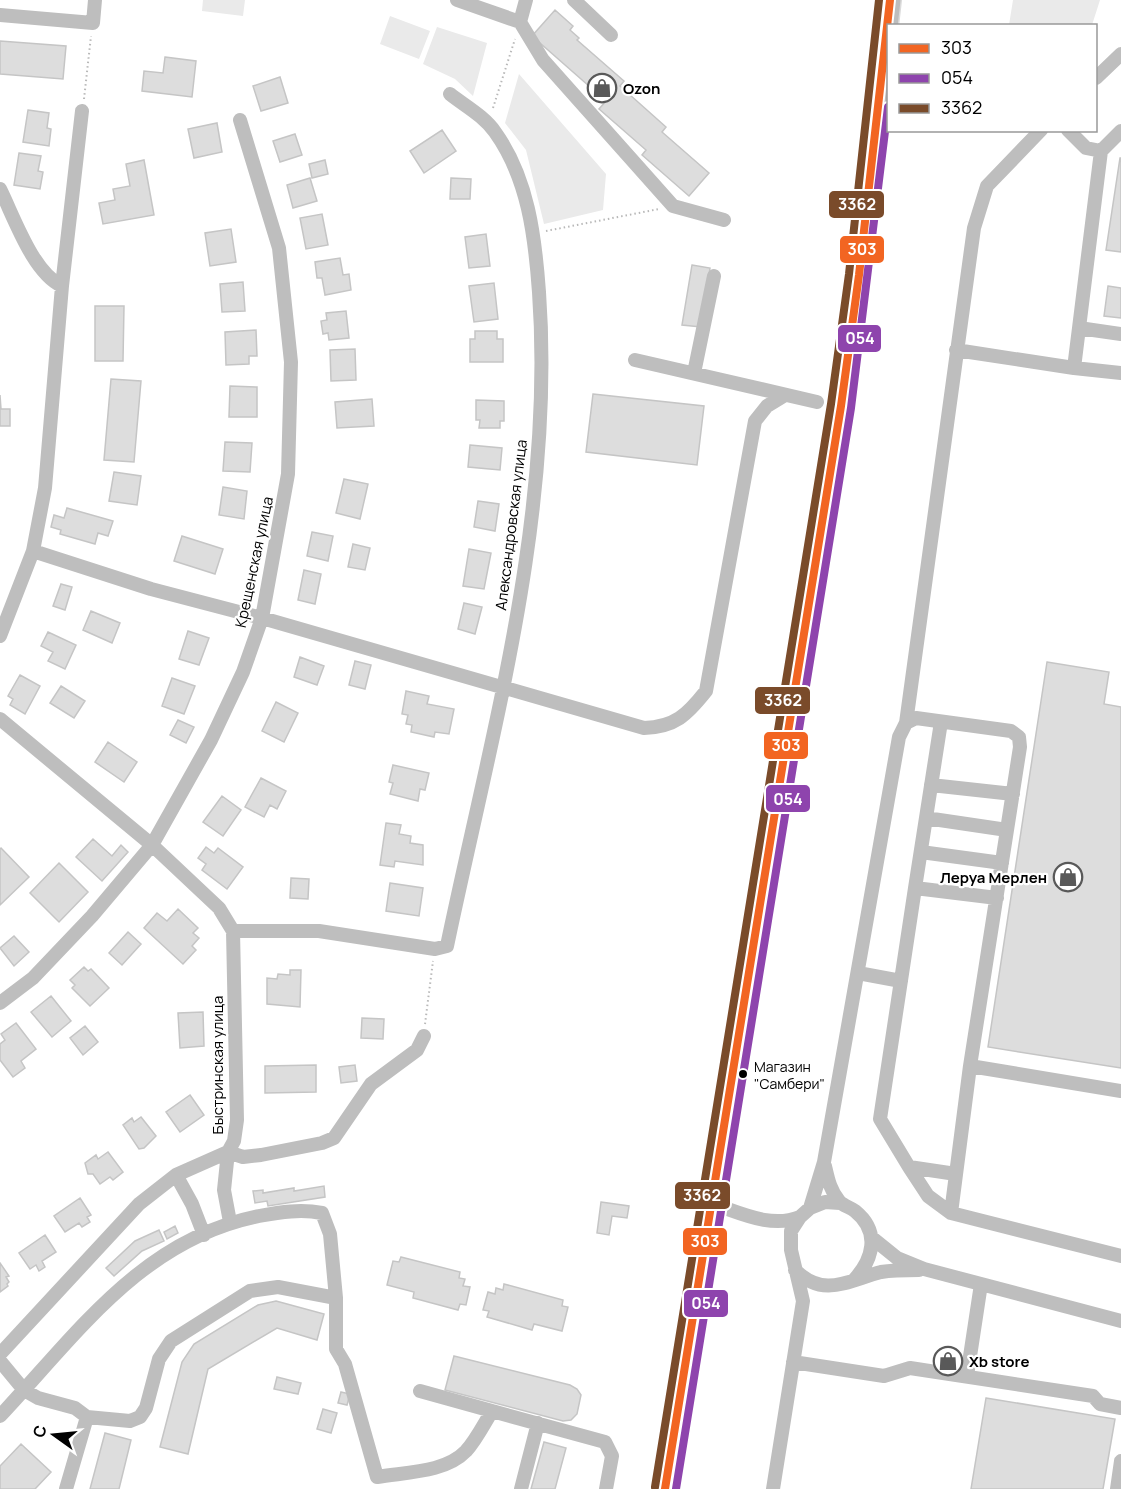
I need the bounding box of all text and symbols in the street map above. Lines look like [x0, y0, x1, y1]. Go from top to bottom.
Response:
legend [887, 24, 1097, 132]
text: 303 [941, 35, 972, 59]
text: 054 [941, 65, 973, 89]
shop icon: Ozon [586, 72, 618, 104]
place label: Ozon [623, 78, 660, 99]
text: 3362 [941, 95, 982, 119]
line badge: 3362 [828, 190, 885, 219]
text: 3362 [838, 193, 876, 215]
line badge: 303 [839, 235, 885, 264]
text: 303 [847, 238, 877, 260]
line badge: 054 [837, 324, 882, 353]
text: 054 [845, 327, 875, 349]
street label: Александровская улица [490, 438, 532, 612]
street label: Крещенская улица [230, 495, 278, 629]
line badge: 3362 [754, 686, 811, 715]
text: 3362 [764, 689, 802, 711]
line badge: 303 [763, 731, 809, 760]
text: 303 [771, 734, 801, 756]
line badge: 054 [765, 784, 811, 813]
text: 054 [773, 788, 803, 810]
shop icon: Леруа Мерлен [1052, 861, 1084, 893]
place label: Леруа Мерлен [940, 867, 1047, 888]
street label: Быстринская улица [207, 996, 228, 1134]
place label: Магазин "Самбери" [754, 1057, 825, 1093]
marker: Магазин "Самбери" [737, 1068, 749, 1080]
line badge: 3362 [674, 1181, 731, 1210]
text: 3362 [683, 1184, 721, 1206]
line badge: 303 [682, 1227, 728, 1256]
text: 303 [690, 1230, 720, 1252]
line badge: 054 [683, 1289, 729, 1318]
text: 054 [691, 1292, 721, 1314]
shop icon: Xb store [932, 1345, 964, 1377]
place label: Xb store [969, 1351, 1029, 1372]
north arrow [24, 1405, 84, 1465]
text: С [27, 1422, 52, 1440]

